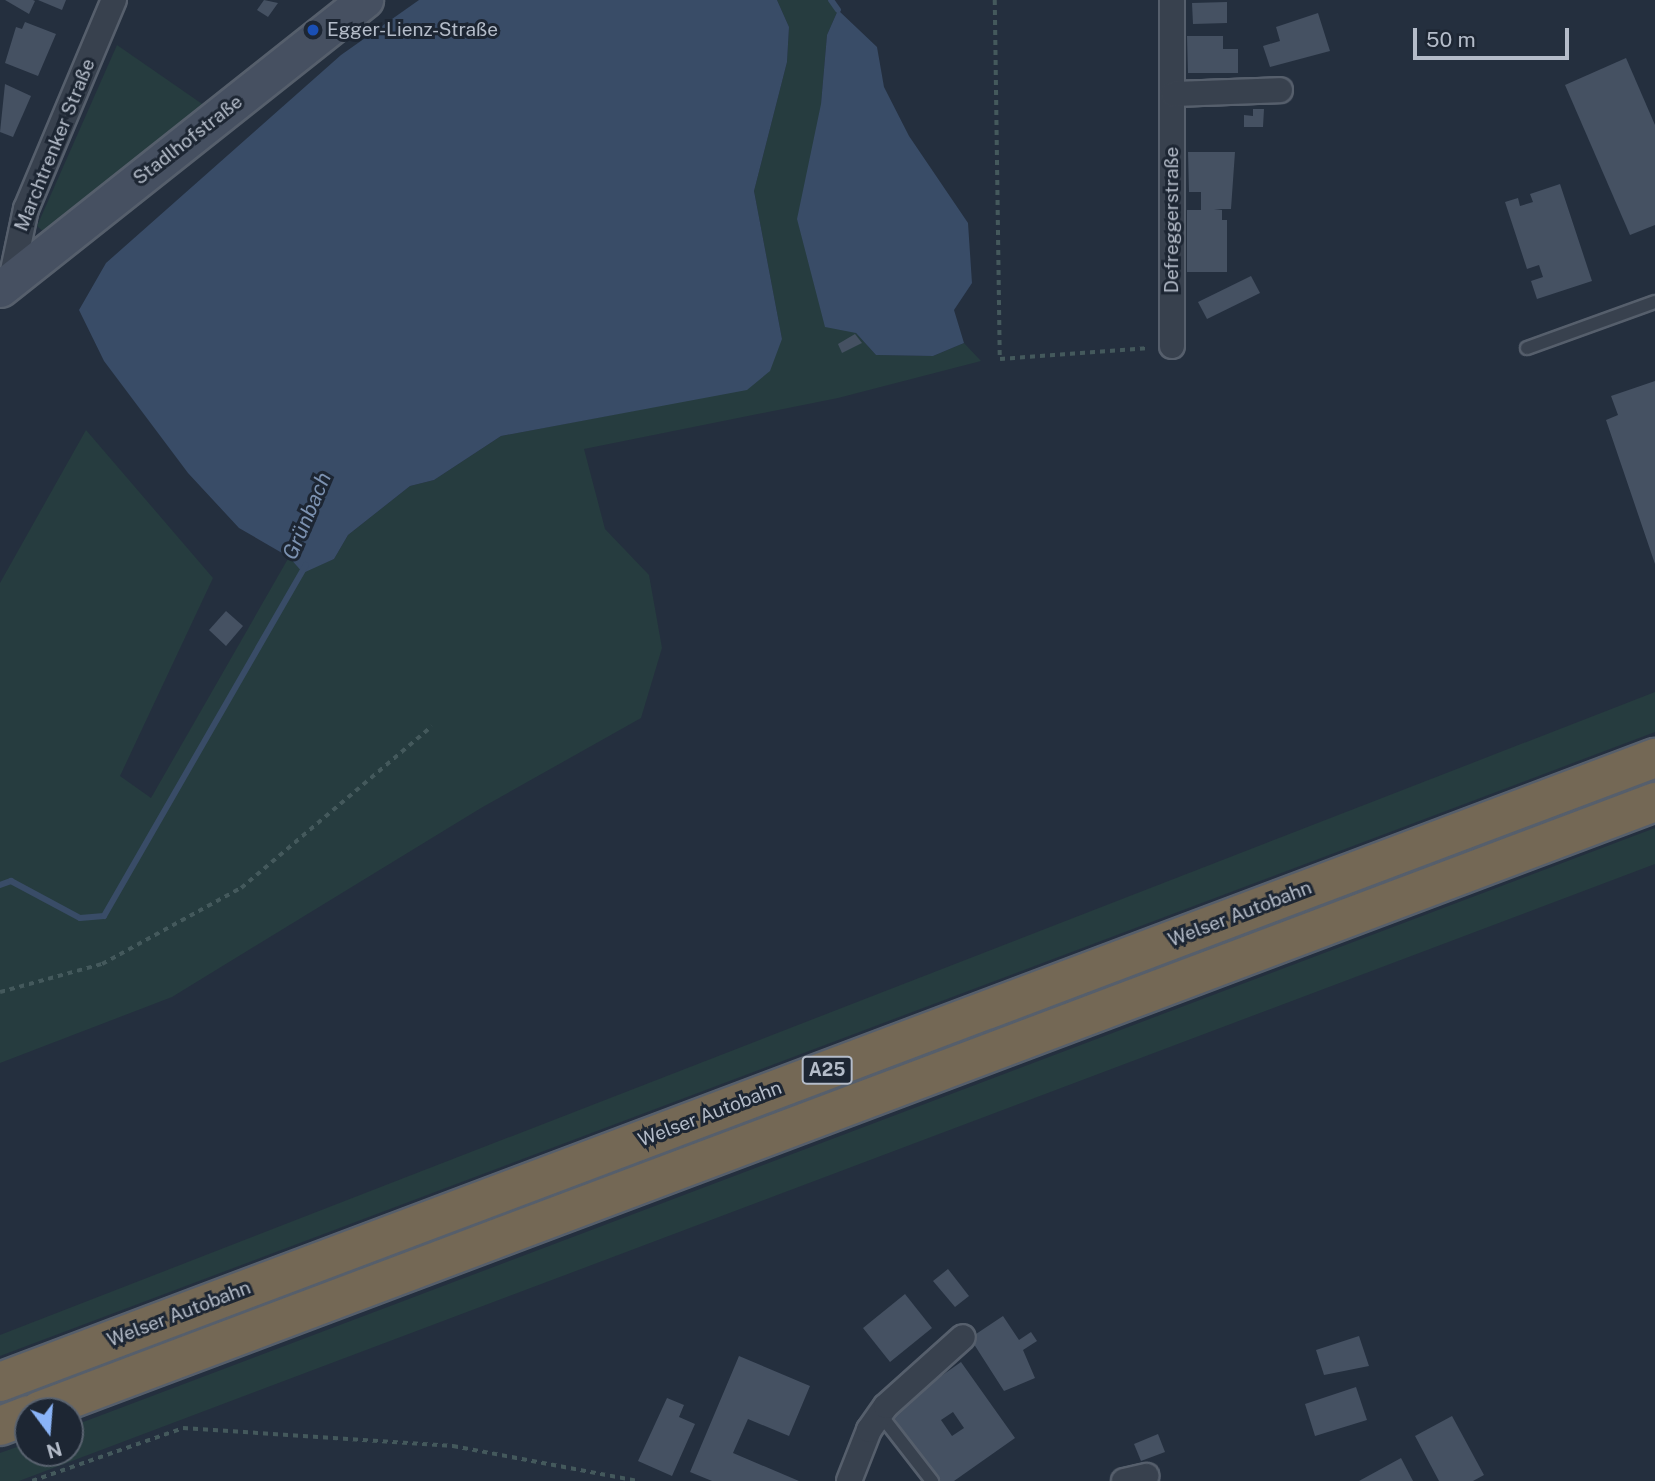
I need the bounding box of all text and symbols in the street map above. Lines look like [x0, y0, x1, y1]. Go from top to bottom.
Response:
scale bar [1417, 14, 1573, 58]
place label: Egger-Lienz-Straße [327, 19, 498, 41]
marker: Egger-Lienz-Straße [305, 22, 321, 38]
text: 50 m [1426, 27, 1476, 52]
street label: Marchtrenker Straße [10, 55, 100, 235]
street label: Stadlhofstraße [129, 90, 247, 190]
street label: Defreggerstraße [1161, 147, 1183, 293]
water label: Grünbach [277, 469, 337, 563]
street label: Welser Autobahn [1165, 876, 1315, 952]
road number: A25 [801, 1056, 853, 1084]
street label: Welser Autobahn [635, 1076, 785, 1152]
street label: Welser Autobahn [104, 1276, 254, 1352]
north arrow [14, 1397, 84, 1467]
text: N [44, 1438, 64, 1463]

